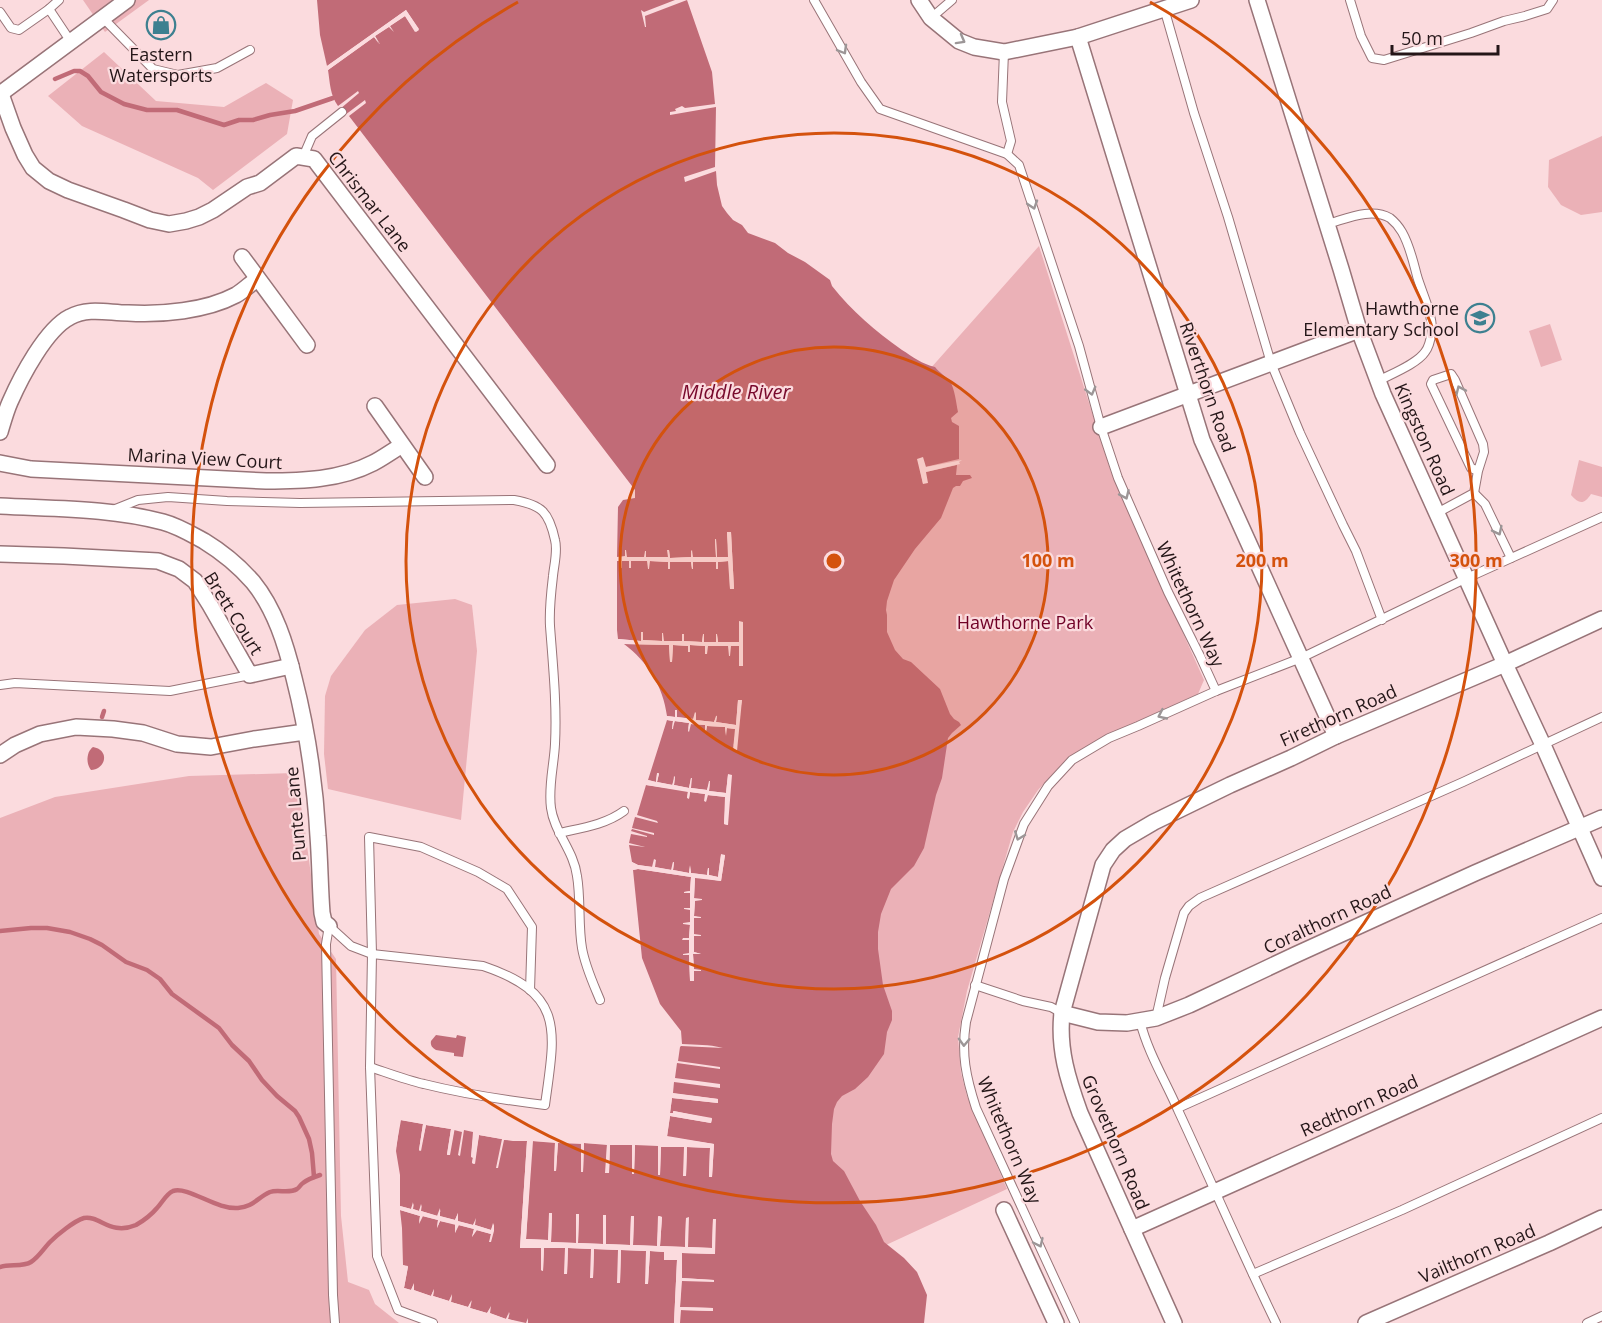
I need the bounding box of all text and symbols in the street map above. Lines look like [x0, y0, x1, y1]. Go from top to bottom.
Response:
shop icon: Eastern Watersports [145, 9, 177, 41]
scale bar [1392, 18, 1498, 56]
text: 50 m [1401, 26, 1443, 50]
one-way arrow [954, 33, 965, 44]
place label: Eastern Watersports [109, 42, 213, 87]
one-way arrow [836, 44, 848, 54]
street label: Chrismar Lane [323, 146, 417, 256]
one-way arrow [1026, 199, 1038, 210]
place label: Hawthorne Elementary School [1303, 296, 1459, 341]
school or university icon: Hawthorne Elementary School [1464, 302, 1496, 334]
street label: Riverthorn Road [1174, 319, 1242, 455]
water label: Middle River [682, 378, 791, 405]
street label: Kingston Road [1389, 379, 1461, 499]
one-way arrow [1084, 386, 1097, 396]
one-way arrow [1455, 386, 1467, 397]
street label: Marina View Court [127, 442, 283, 474]
one-way arrow [1118, 489, 1130, 500]
one-way arrow [1491, 524, 1503, 535]
street label: Whitethorn Way [1151, 537, 1231, 671]
text: 100 m [1021, 548, 1075, 572]
text: 200 m [1235, 548, 1289, 572]
text: 300 m [1449, 548, 1503, 572]
centre of rings [824, 551, 844, 571]
street label: Brett Court [199, 567, 269, 659]
park label: Hawthorne Park [957, 610, 1094, 634]
street label: Firethorn Road [1276, 678, 1400, 752]
one-way arrow [1158, 708, 1169, 720]
street label: Punte Lane [279, 766, 311, 862]
one-way arrow [1014, 830, 1026, 841]
street label: Coralthorn Road [1259, 879, 1395, 959]
one-way arrow [958, 1038, 970, 1047]
street label: Redthorn Road [1296, 1068, 1422, 1142]
street label: Grovethorn Road [1077, 1071, 1155, 1213]
street label: Whitethorn Way [972, 1073, 1048, 1208]
street label: Vailthorn Road [1415, 1218, 1539, 1288]
one-way arrow [1031, 1237, 1043, 1248]

